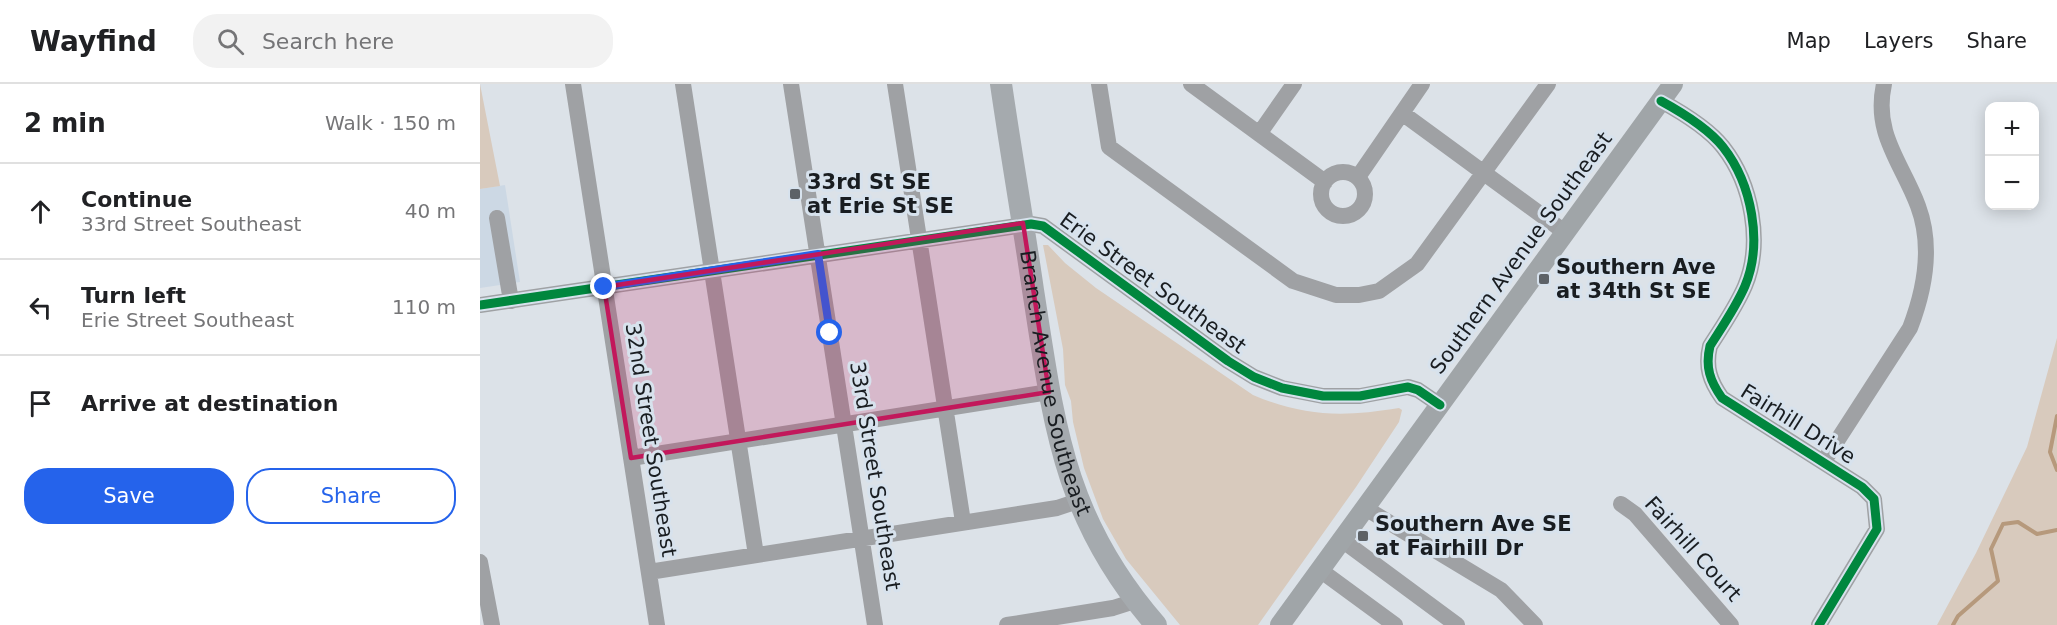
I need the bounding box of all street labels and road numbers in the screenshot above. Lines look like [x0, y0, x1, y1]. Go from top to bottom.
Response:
street label: Southern Avenue Southeast [1425, 127, 1617, 379]
street label: Erie Street Southeast [1055, 208, 1251, 358]
street label: Branch Avenue Southeast [1015, 248, 1096, 519]
street label: 32nd Street Southeast [621, 321, 681, 559]
street label: 33rd Street Southeast [845, 360, 905, 592]
street label: Fairhill Drive [1736, 379, 1860, 469]
street label: Fairhill Court [1640, 492, 1746, 606]

